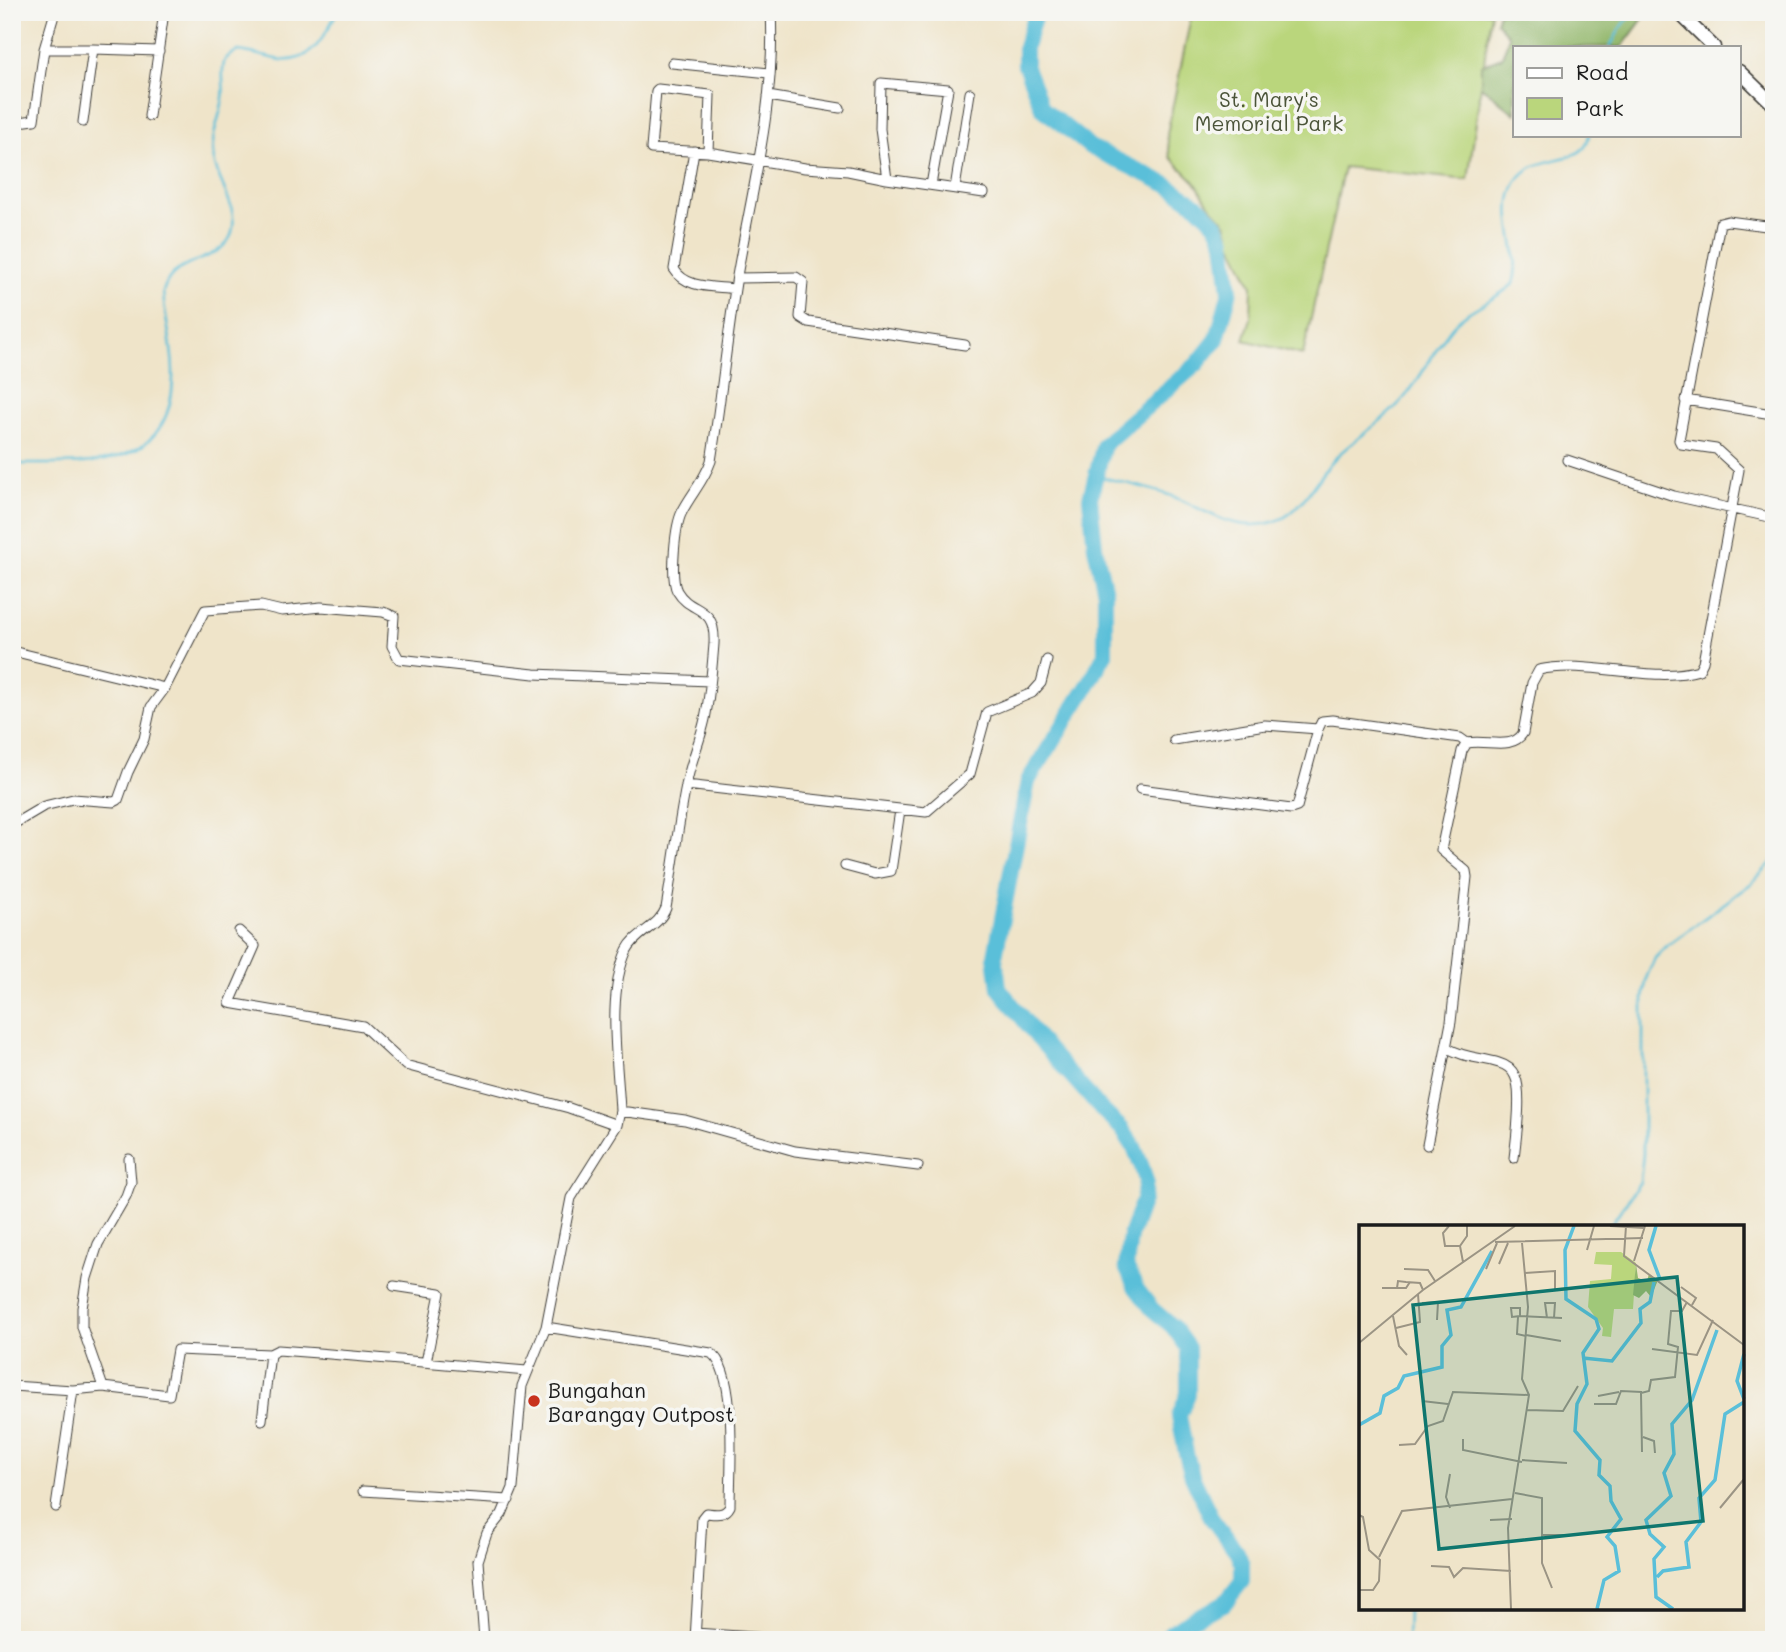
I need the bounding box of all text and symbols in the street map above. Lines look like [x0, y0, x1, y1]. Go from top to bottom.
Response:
legend [1513, 46, 1740, 136]
text: Road [1576, 58, 1628, 85]
park label: St. Mary's Memorial Park [1195, 85, 1343, 136]
text: Park [1576, 94, 1624, 121]
inset map [1359, 1225, 1744, 1610]
place label: Bungahan Barangay Outpost [548, 1376, 735, 1427]
marker: Bungahan Barangay Outpost [526, 1393, 542, 1409]

